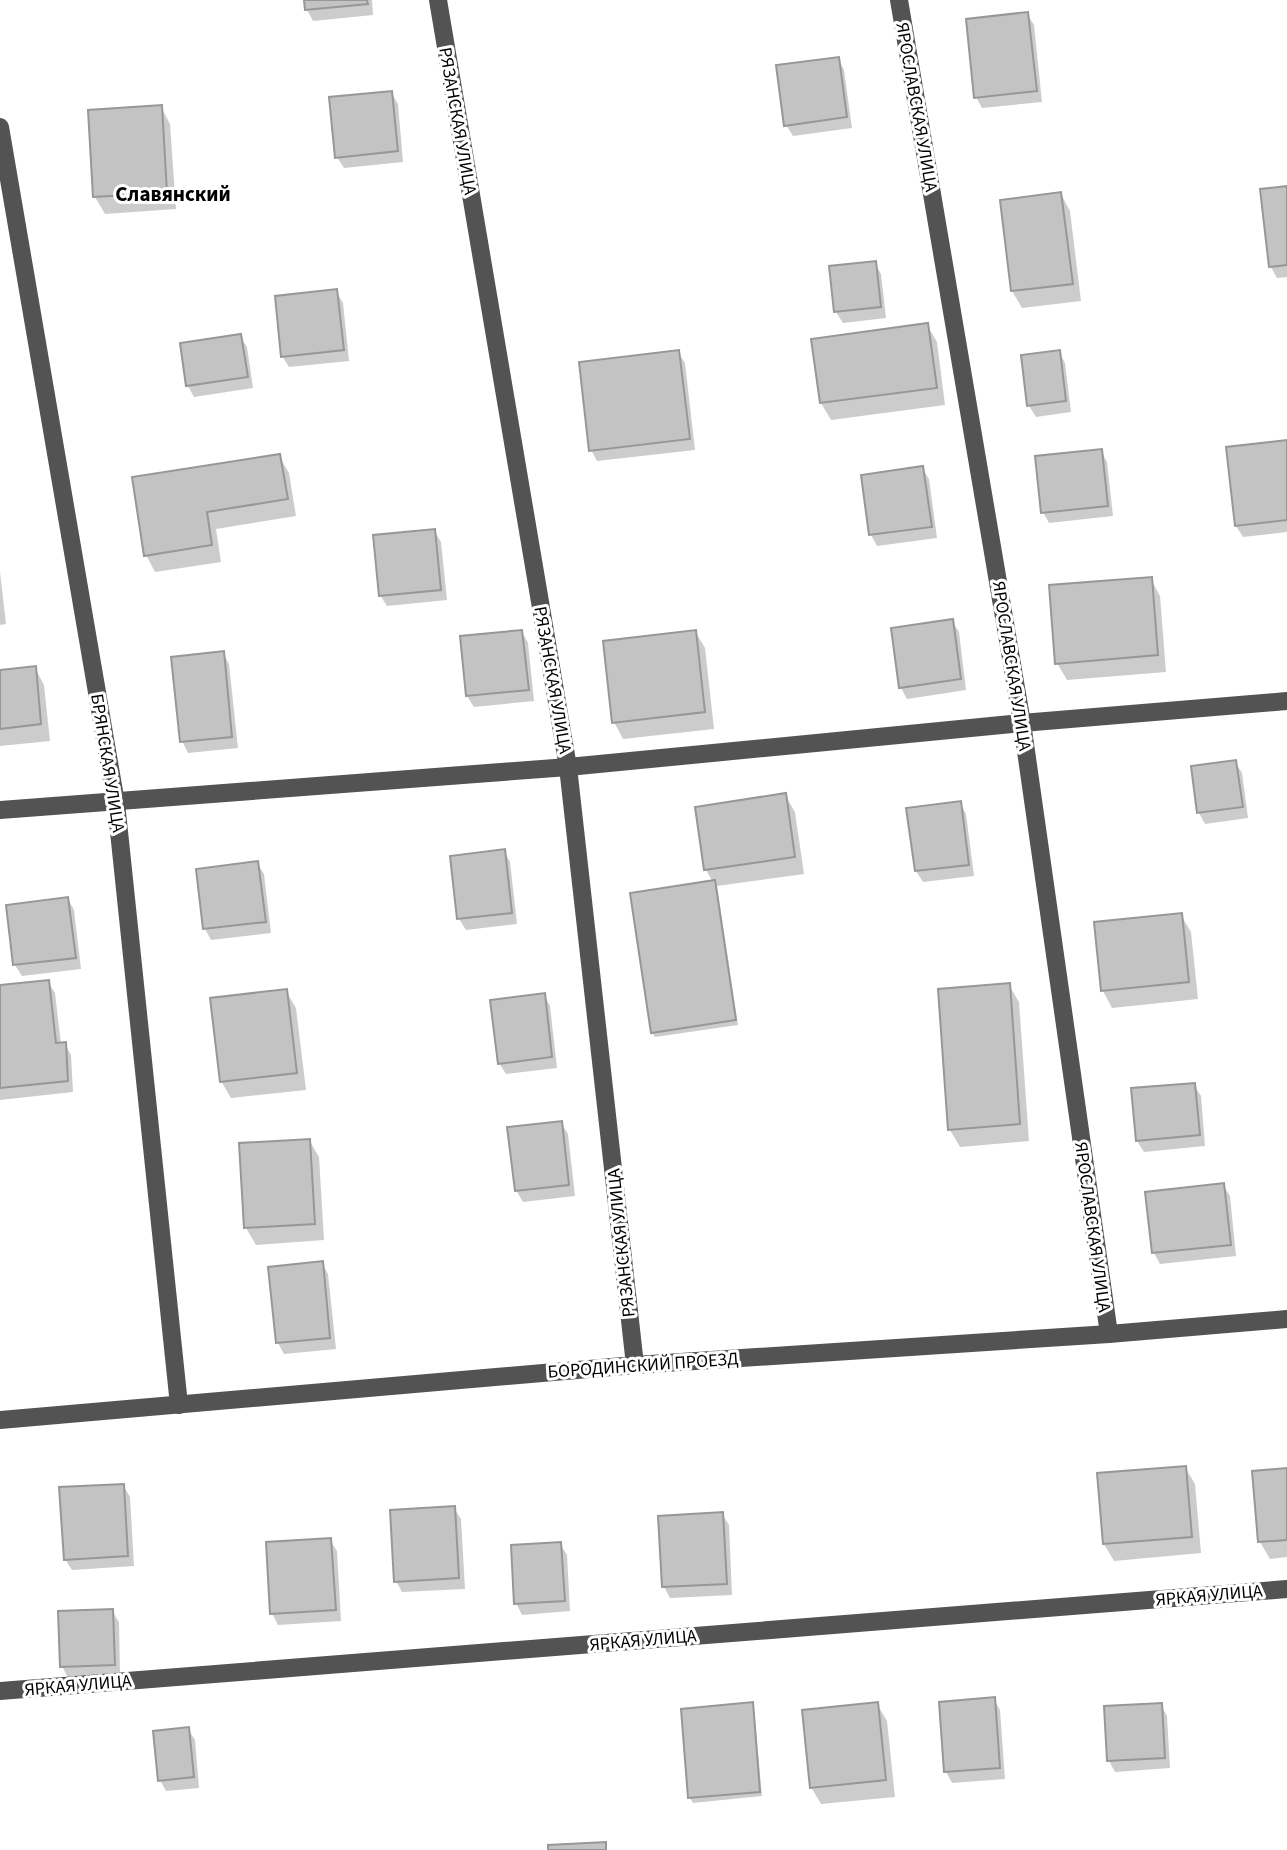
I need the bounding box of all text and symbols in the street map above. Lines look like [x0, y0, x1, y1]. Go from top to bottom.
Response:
street label: ЯРОСЛАВСКАЯ УЛИЦА [889, 20, 944, 194]
street label: РЯЗАНСКАЯ УЛИЦА [432, 45, 483, 197]
district label: Славянский [115, 179, 231, 209]
street label: ЯРОСЛАВСКАЯ УЛИЦА [986, 579, 1037, 753]
street label: РЯЗАНСКАЯ УЛИЦА [527, 604, 578, 756]
street label: БРЯНСКАЯ УЛИЦА [84, 692, 131, 834]
street label: ЯРОСЛАВСКАЯ УЛИЦА [1068, 1140, 1117, 1314]
street label: РЯЗАНСКАЯ УЛИЦА [601, 1167, 642, 1318]
street label: БОРОДИНСКИЙ ПРОЕЗД [547, 1346, 740, 1385]
street label: ЯРКАЯ УЛИЦА [1154, 1578, 1264, 1613]
street label: ЯРКАЯ УЛИЦА [588, 1623, 698, 1658]
street label: ЯРКАЯ УЛИЦА [23, 1668, 133, 1703]

